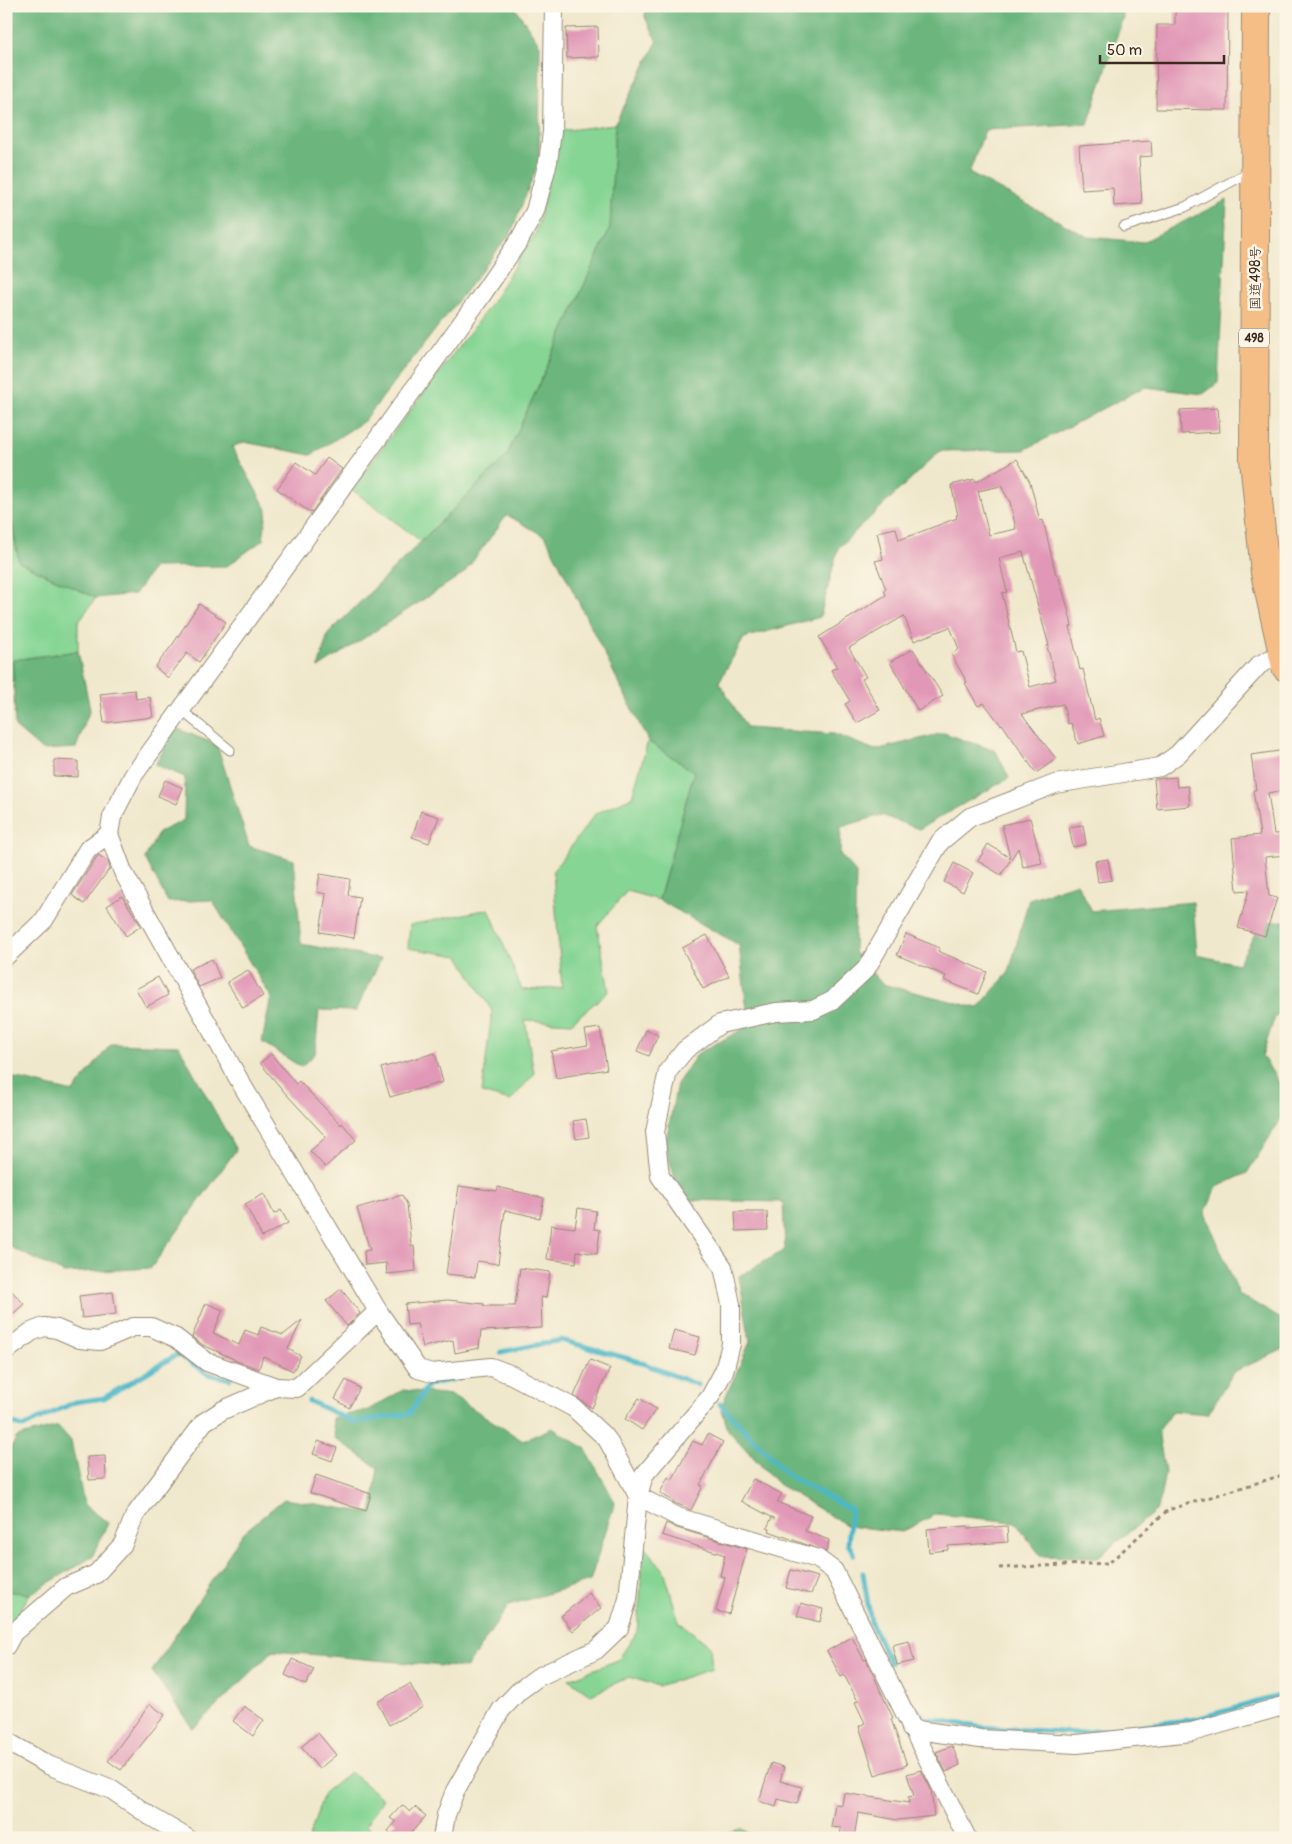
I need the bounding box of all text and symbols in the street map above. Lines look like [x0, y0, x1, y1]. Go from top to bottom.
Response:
scale bar [1100, 32, 1223, 64]
text: 50 m [1107, 41, 1142, 60]
street label: 国道498号 [1247, 246, 1264, 310]
road number: 498 [1239, 328, 1269, 348]

